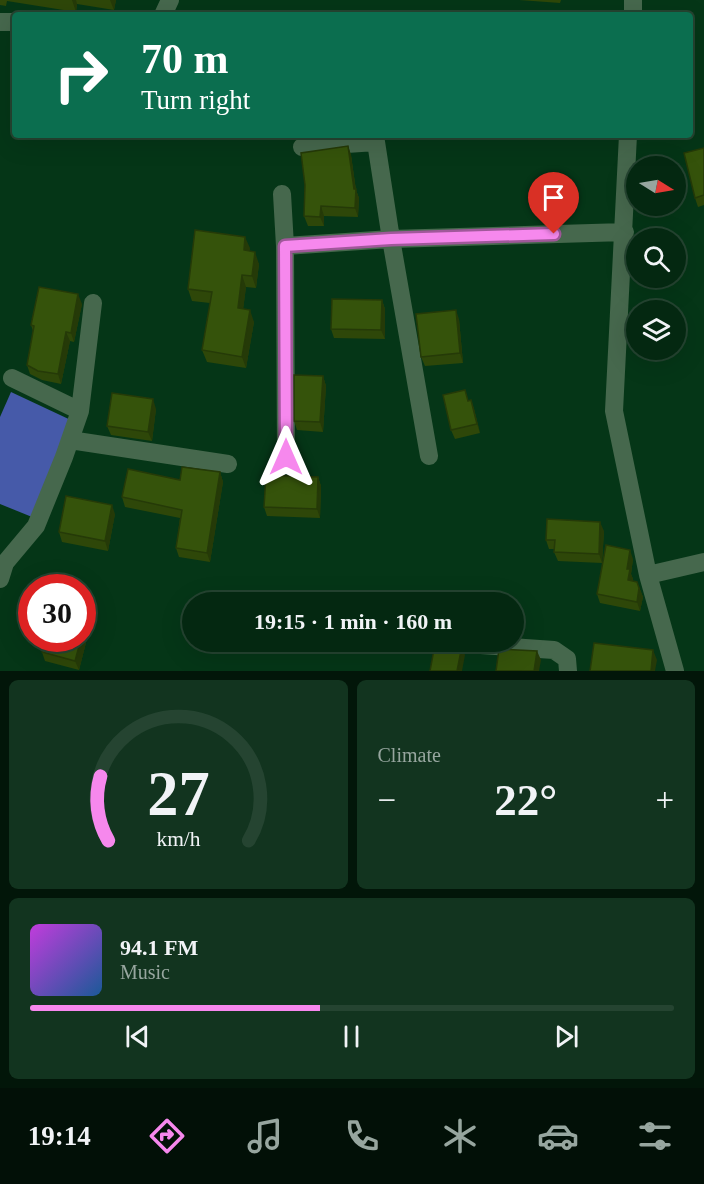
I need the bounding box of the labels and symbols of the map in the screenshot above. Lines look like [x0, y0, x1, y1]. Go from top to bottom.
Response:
north arrow [626, 156, 686, 216]
pin [528, 172, 579, 234]
position arrow [254, 425, 318, 489]
speed limit sign: 30 [18, 574, 96, 652]

